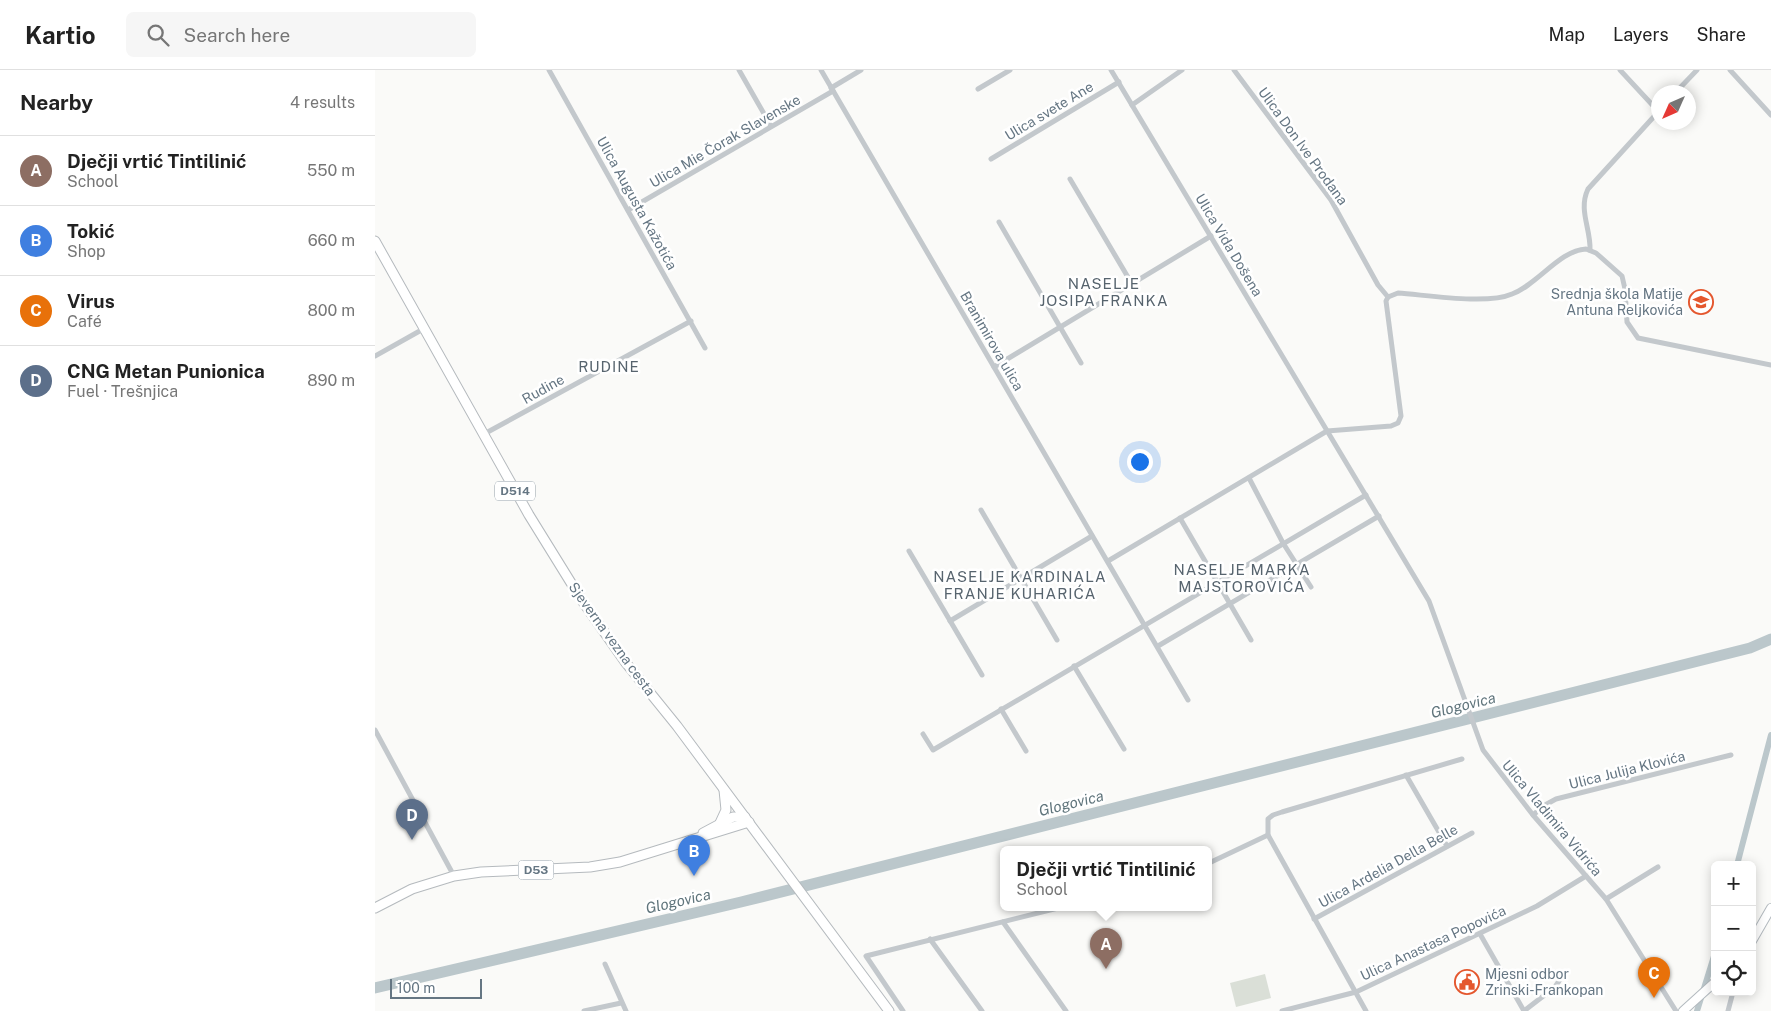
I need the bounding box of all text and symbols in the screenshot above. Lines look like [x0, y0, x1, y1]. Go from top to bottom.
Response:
search box [126, 12, 476, 57]
text: Kartio [25, 21, 96, 49]
icon: search [144, 21, 172, 49]
text: Search here [184, 24, 290, 46]
text: Map [1549, 24, 1585, 45]
text: Layers [1613, 24, 1669, 45]
text: Share [1697, 24, 1746, 45]
street label: Ulica svete Ane [1002, 78, 1096, 144]
street label: Ulica Don Ive Prodana [1255, 84, 1351, 208]
north arrow [1651, 85, 1696, 130]
text: Nearby [20, 90, 93, 115]
street label: Ulica Mie Čorak Slavenske [646, 90, 803, 191]
text: 4 results [290, 93, 355, 112]
street label: Ulica Augusta Kažotića [594, 134, 680, 272]
text: Dječji vrtić Tintilinić [67, 150, 246, 172]
text: A [30, 161, 42, 180]
text: 550 m [307, 161, 355, 180]
text: School [67, 172, 118, 191]
street label: Ulica Vida Došena [1192, 191, 1266, 299]
text: Tokić [67, 220, 115, 242]
text: B [31, 231, 41, 250]
text: 660 m [308, 231, 355, 250]
text: Shop [67, 242, 106, 261]
district label: NASELJE JOSIPA FRANKA [1039, 275, 1169, 309]
place label: Srednja škola Matije Antuna Reljkovića [1551, 286, 1683, 318]
street label: Branimirova ulica [957, 289, 1027, 393]
school or university icon: Srednja škola Matije Antuna Reljkovića [1688, 289, 1714, 315]
text: Virus [67, 290, 115, 312]
text: C [30, 301, 42, 320]
text: 800 m [308, 301, 355, 320]
text: Café [67, 312, 102, 331]
district label: RUDINE [578, 358, 640, 375]
text: CNG Metan Punionica [67, 360, 265, 382]
text: D [30, 371, 42, 390]
text: 890 m [307, 371, 355, 390]
street label: Rudine [519, 371, 567, 407]
text: Fuel · Trešnjica [67, 382, 178, 401]
your location [1127, 449, 1153, 475]
road number: D514 [495, 482, 535, 501]
district label: NASELJE MARKA MAJSTOROVIĆA [1173, 561, 1311, 595]
district label: NASELJE KARDINALA FRANJE KUHARIĆA [933, 568, 1107, 602]
street label: Sjeverna vezna cesta [565, 579, 659, 699]
water label: Glogovica [1429, 689, 1497, 721]
street label: Ulica Julija Klovića [1567, 748, 1687, 792]
street label: Ulica Vladimira Vidrića [1499, 757, 1605, 879]
water label: Glogovica [1037, 787, 1105, 819]
pin: D [396, 799, 428, 840]
street label: Ulica Ardelia Della Belle [1316, 821, 1460, 911]
pin: B [678, 835, 710, 876]
popup [1000, 846, 1212, 911]
text: Dječji vrtić Tintilinić [1016, 858, 1196, 880]
road number: D53 [519, 860, 553, 880]
map controls [1711, 861, 1756, 996]
button: + [1711, 861, 1756, 906]
text: School [1016, 880, 1068, 899]
water label: Glogovica [644, 885, 712, 917]
street label: Ulica Anastasa Popovića [1358, 902, 1508, 984]
button: − [1711, 906, 1756, 951]
pin: A [1090, 928, 1122, 969]
button: locate [1711, 951, 1756, 996]
pin: C [1638, 957, 1670, 998]
place label: Mjesni odbor Zrinski-Frankopan [1485, 966, 1603, 998]
public building icon: Mjesni odbor Zrinski-Frankopan [1454, 969, 1480, 995]
scale bar [390, 976, 483, 999]
text: 100 m [397, 980, 435, 996]

